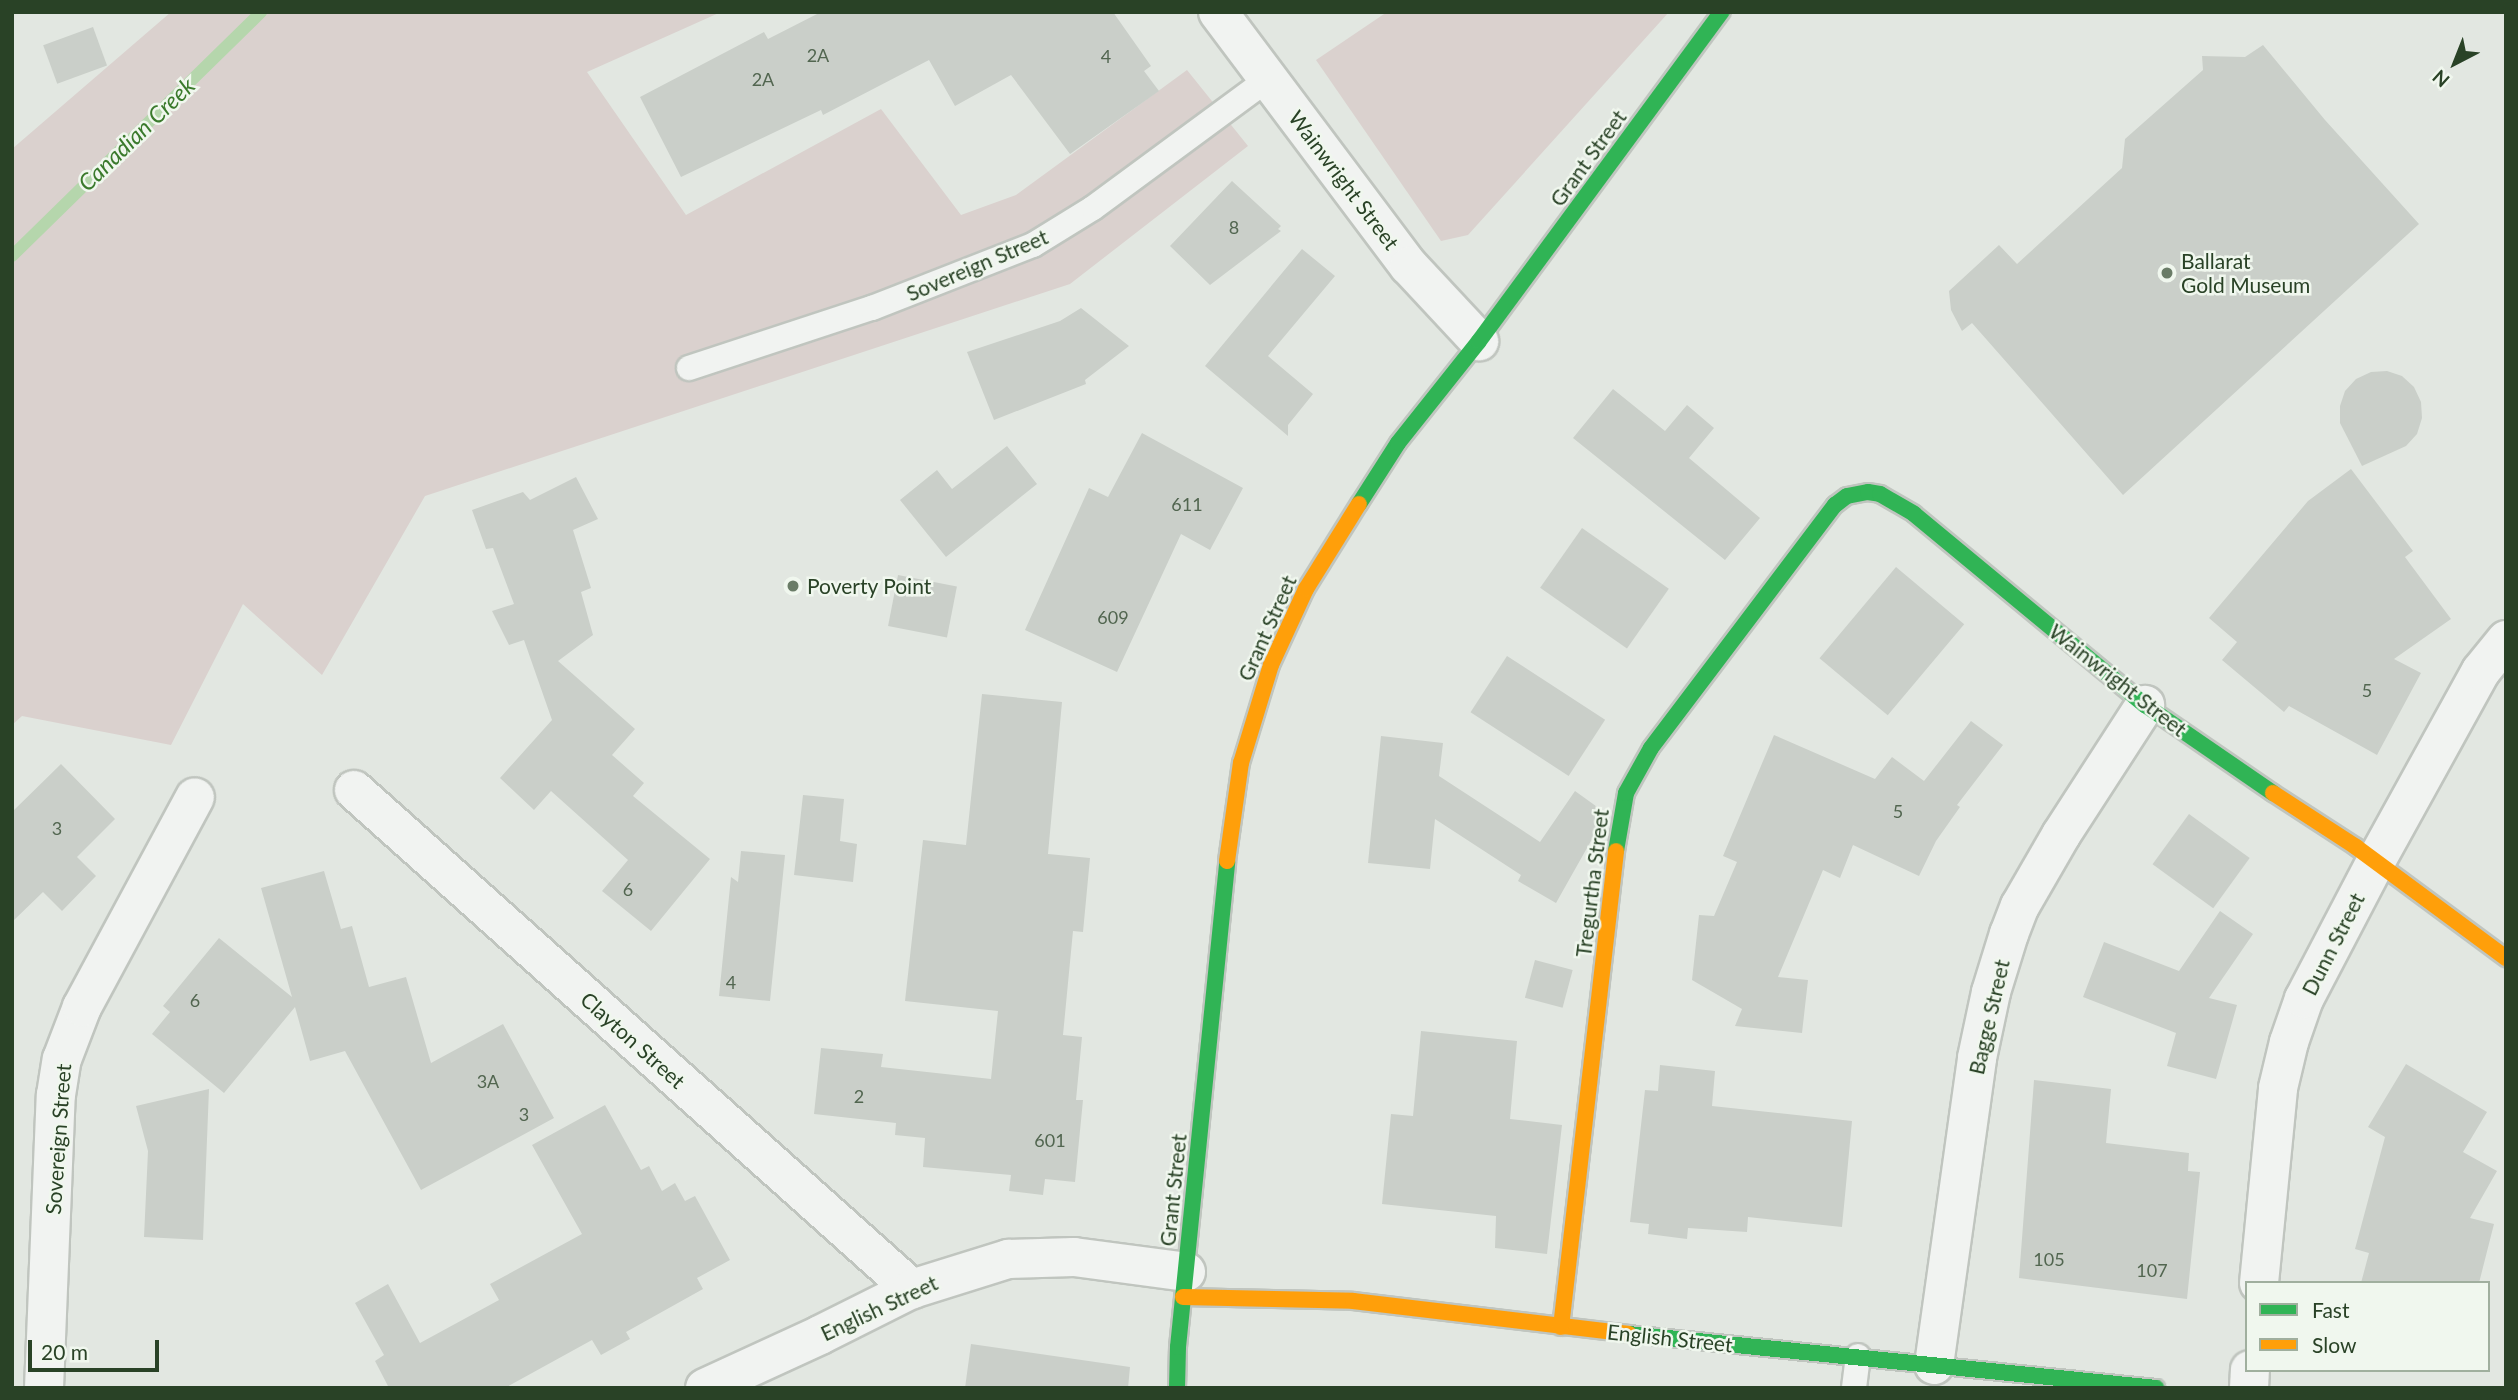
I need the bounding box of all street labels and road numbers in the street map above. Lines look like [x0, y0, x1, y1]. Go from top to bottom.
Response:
street label: Grant Street [1545, 105, 1631, 211]
street label: Wainwright Street [1284, 106, 1404, 254]
street label: Sovereign Street [902, 224, 1052, 306]
street label: Grant Street [1233, 571, 1301, 685]
street label: Wainwright Street [2044, 618, 2192, 742]
street label: Tregurtha Street [1570, 808, 1614, 958]
street label: Dunn Street [2296, 889, 2370, 999]
street label: Bagge Street [1964, 957, 2014, 1077]
street label: Clayton Street [576, 987, 690, 1093]
street label: Sovereign Street [40, 1063, 76, 1215]
street label: Grant Street [1155, 1133, 1191, 1247]
street label: English Street [817, 1270, 941, 1346]
street label: English Street [1606, 1319, 1734, 1357]

